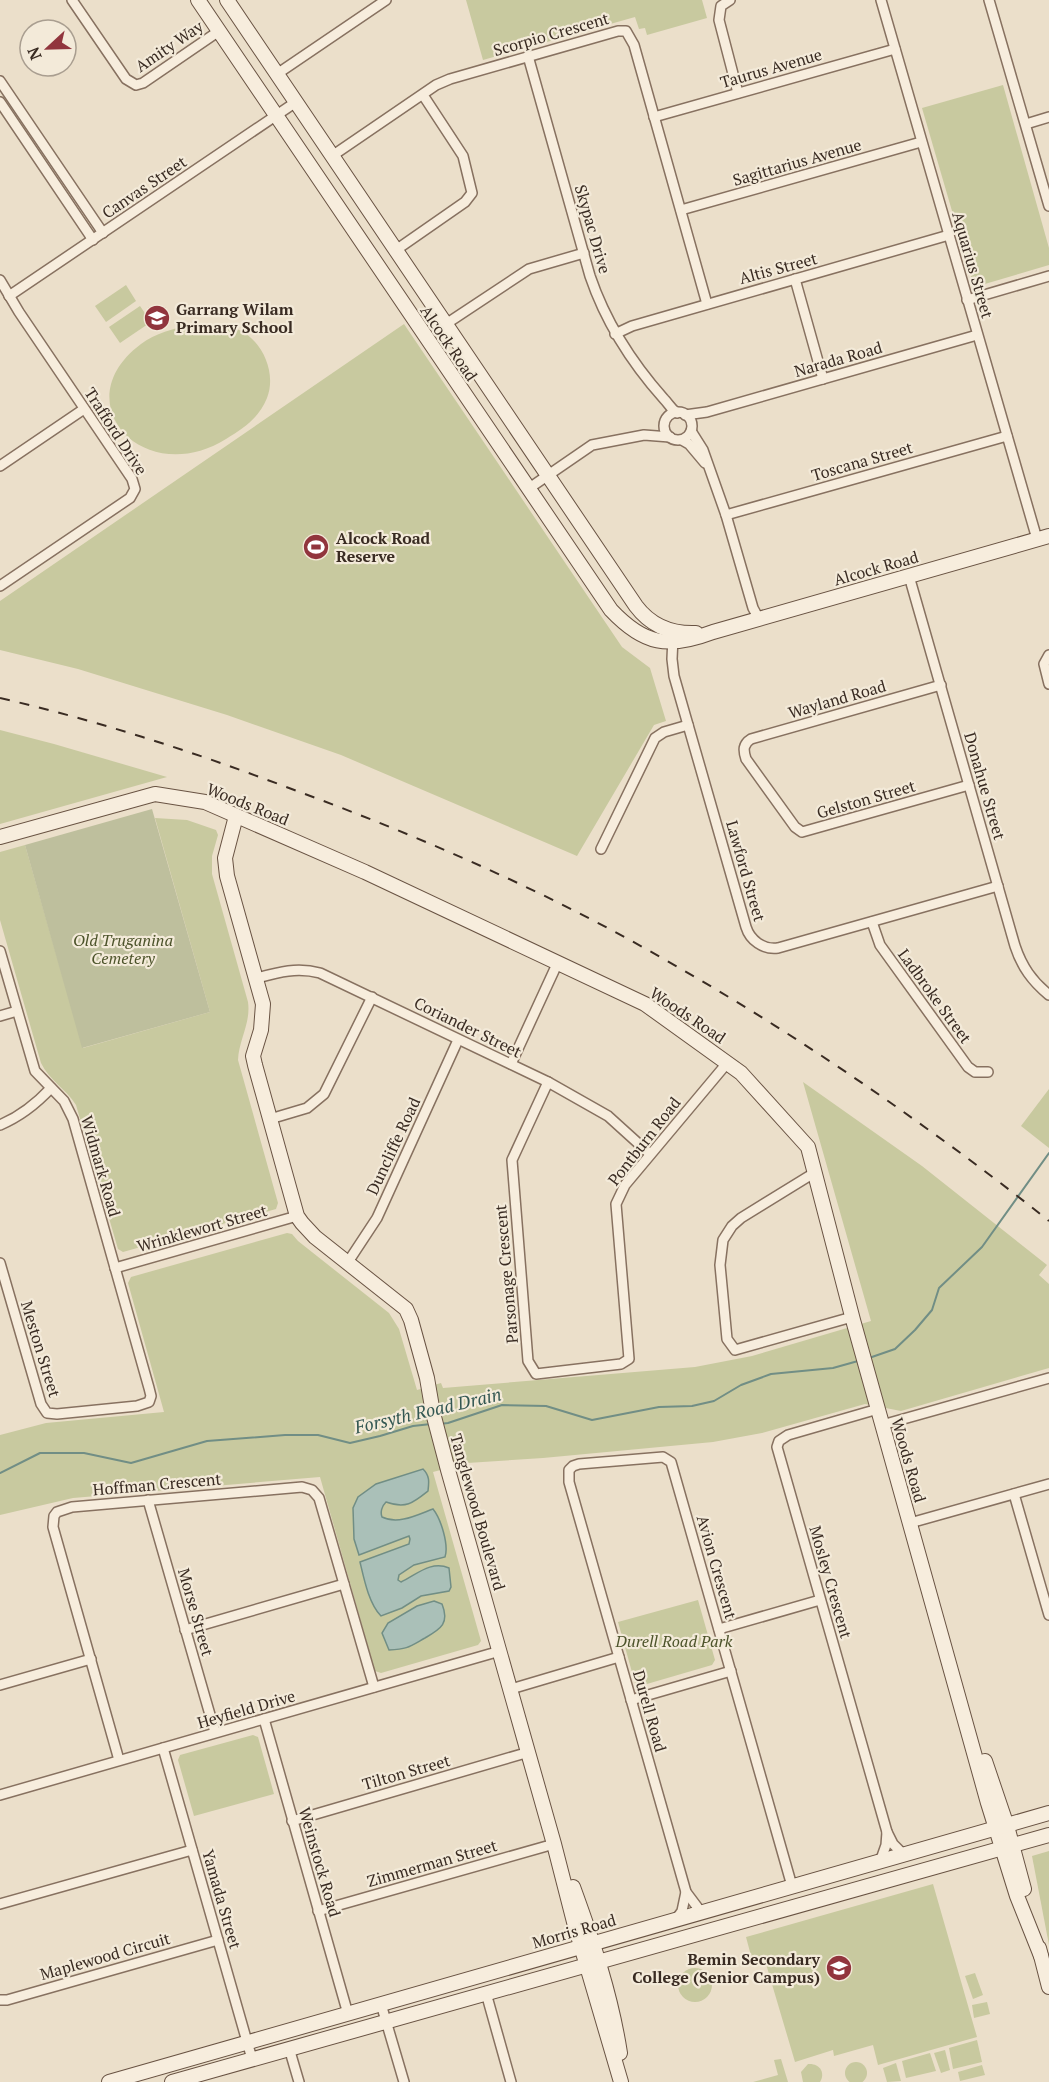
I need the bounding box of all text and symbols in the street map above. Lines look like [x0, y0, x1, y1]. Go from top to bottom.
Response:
street label: Scorpio Crescent [491, 7, 611, 61]
street label: Amity Way [131, 15, 208, 77]
north arrow [18, 18, 78, 78]
street label: Taurus Avenue [718, 43, 824, 93]
text: N [22, 44, 47, 63]
street label: Sagittarius Avenue [730, 133, 864, 191]
street label: Canvas Street [97, 151, 191, 223]
street label: Skypac Drive [570, 182, 616, 276]
street label: Aquarius Street [947, 209, 999, 321]
street label: Altis Street [737, 247, 820, 289]
place label: Garrang Wilam Primary School [176, 298, 294, 338]
street label: Alcock Road [416, 301, 483, 385]
school or university icon: Garrang Wilam Primary School [142, 303, 172, 333]
street label: Narada Road [791, 336, 885, 382]
street label: Trafford Drive [79, 383, 153, 479]
street label: Toscana Street [809, 436, 915, 486]
place label: Alcock Road Reserve [336, 527, 431, 567]
sports icon: Alcock Road Reserve [301, 532, 331, 562]
street label: Alcock Road [831, 545, 921, 591]
street label: Wayland Road [785, 674, 889, 723]
street label: Donahue Street [959, 730, 1011, 842]
street label: Gelston Street [814, 774, 918, 824]
street label: Woods Road [204, 778, 293, 831]
street label: Lawford Street [721, 818, 771, 924]
park label: Old Truganina Cemetery [73, 929, 173, 969]
street label: Ladbroke Street [893, 944, 977, 1048]
street label: Woods Road [646, 982, 730, 1049]
street label: Coriander Street [411, 991, 525, 1063]
street label: Pontburn Road [603, 1092, 686, 1190]
street label: Duncliffe Road [361, 1093, 425, 1198]
street label: Widmark Road [76, 1113, 126, 1219]
street label: Wrinklewort Street [134, 1199, 270, 1257]
street label: Parsonage Crescent [489, 1203, 523, 1344]
street label: Meston Street [16, 1298, 66, 1400]
water label: Forsyth Road Drain [351, 1381, 504, 1439]
street label: Woods Road [886, 1415, 932, 1505]
street label: Tanglewood Boulevard [445, 1431, 511, 1593]
street label: Hoffman Crescent [92, 1467, 222, 1501]
street label: Avion Crescent [692, 1513, 742, 1622]
street label: Mosley Crescent [804, 1523, 858, 1641]
street label: Morse Street [173, 1566, 219, 1659]
park label: Durell Road Park [615, 1630, 733, 1652]
street label: Durell Road [628, 1668, 672, 1754]
street label: Heyfield Drive [194, 1685, 298, 1733]
street label: Tilton Street [360, 1749, 453, 1795]
street label: Weinstock Road [294, 1805, 346, 1920]
street label: Zimmerman Street [364, 1834, 500, 1892]
street label: Yamada Street [197, 1847, 247, 1951]
street label: Morris Road [529, 1908, 619, 1953]
street label: Maplewood Circuit [37, 1927, 173, 1985]
place label: Bemin Secondary College (Senior Campus) [632, 1948, 821, 1988]
school or university icon: Bemin Secondary College (Senior Campus) [824, 1953, 854, 1983]

